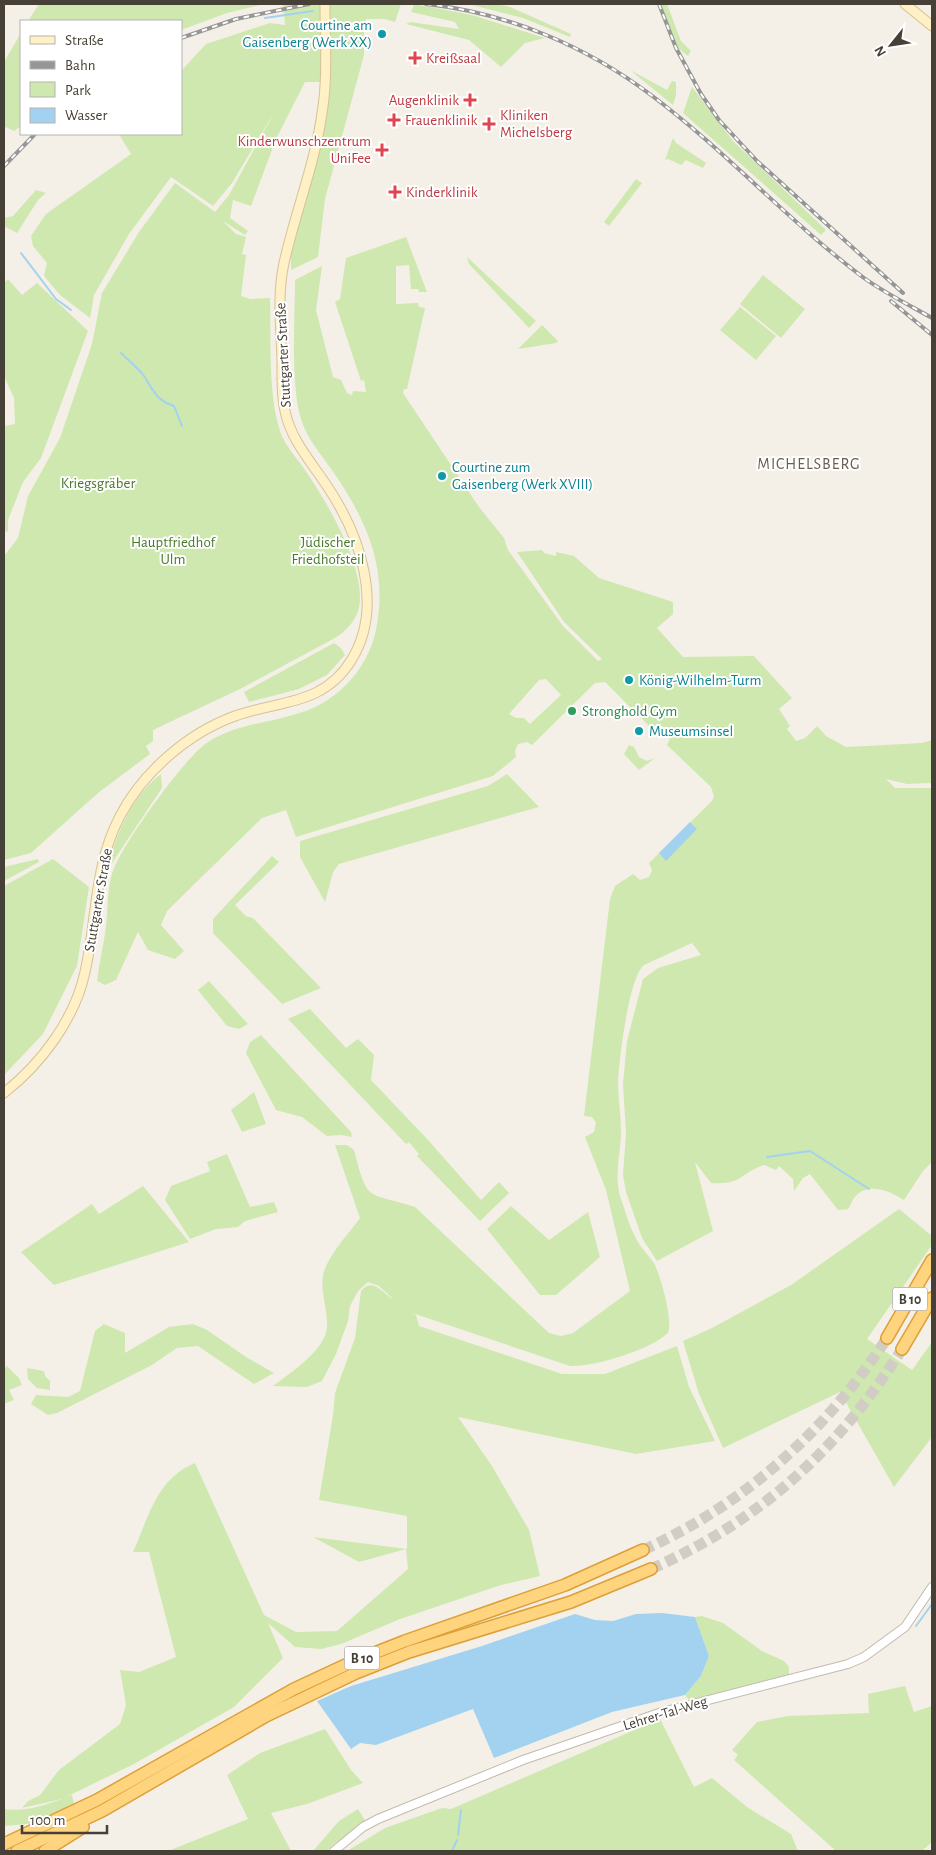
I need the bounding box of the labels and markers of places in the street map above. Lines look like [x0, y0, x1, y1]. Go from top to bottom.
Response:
place label: Courtine am Gaisenberg (Werk XX) [243, 18, 372, 50]
marker: Courtine am Gaisenberg (Werk XX) [376, 28, 388, 40]
marker: Kreißsaal [408, 51, 422, 65]
place label: Kreißsaal [426, 51, 481, 66]
place label: Augenklinik [389, 93, 459, 108]
marker: Augenklinik [463, 93, 477, 107]
place label: Kliniken Michelsberg [500, 108, 573, 140]
marker: Frauenklinik [387, 113, 401, 127]
place label: Frauenklinik [405, 113, 477, 128]
marker: Kliniken Michelsberg [482, 117, 496, 131]
place label: Kinderwunschzentrum UniFee [237, 134, 371, 166]
marker: Kinderwunschzentrum UniFee [375, 143, 389, 157]
marker: Kinderklinik [388, 185, 402, 199]
place label: Kinderklinik [406, 185, 478, 200]
place label: Courtine zum Gaisenberg (Werk XVIII) [452, 460, 593, 492]
marker: Courtine zum Gaisenberg (Werk XVIII) [436, 470, 448, 482]
place label: König-Wilhelm-Turm [639, 673, 761, 688]
marker: König-Wilhelm-Turm [623, 674, 635, 686]
place label: Stronghold Gym [582, 704, 677, 719]
marker: Stronghold Gym [566, 705, 578, 717]
place label: Museumsinsel [649, 724, 733, 739]
marker: Museumsinsel [633, 725, 645, 737]

